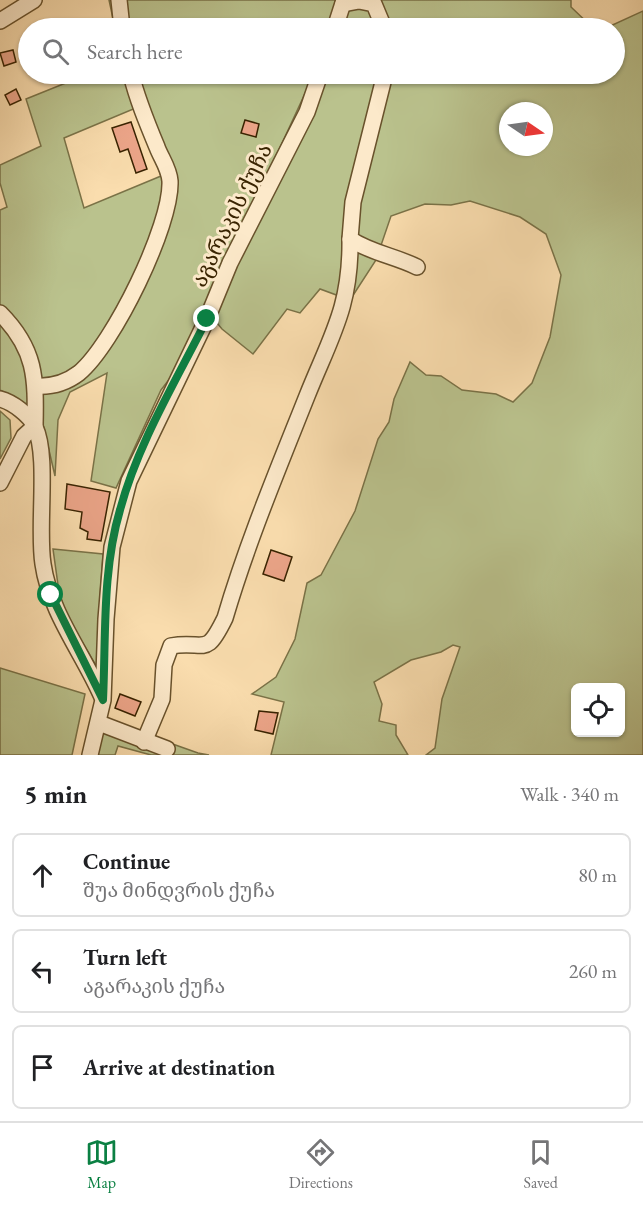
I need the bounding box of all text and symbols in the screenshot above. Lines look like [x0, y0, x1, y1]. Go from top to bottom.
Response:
search box [18, 18, 625, 84]
icon: search [39, 35, 72, 68]
text: Search here [87, 37, 182, 66]
north arrow [499, 102, 553, 156]
street label: აგარაკის ქუჩა [184, 139, 279, 292]
route end [193, 305, 219, 331]
route start [37, 581, 63, 607]
map controls [571, 683, 625, 737]
button: locate [571, 683, 625, 737]
text: 5 min [24, 777, 87, 811]
text: Walk · 340 m [520, 781, 619, 807]
text: Continue [83, 847, 170, 876]
icon: ahead [26, 859, 59, 892]
text: 80 m [578, 862, 617, 888]
text: შუა მინდვრის ქუჩა [83, 877, 275, 903]
text: Turn left [83, 943, 167, 972]
icon: left [26, 955, 59, 988]
text: 260 m [569, 958, 617, 984]
text: აგარაკის ქუჩა [83, 973, 225, 999]
icon: arrive [26, 1051, 59, 1084]
text: Arrive at destination [83, 1053, 275, 1082]
tab: Map [85, 1136, 118, 1193]
tab: Directions [289, 1136, 353, 1193]
tab: Saved [523, 1136, 558, 1193]

